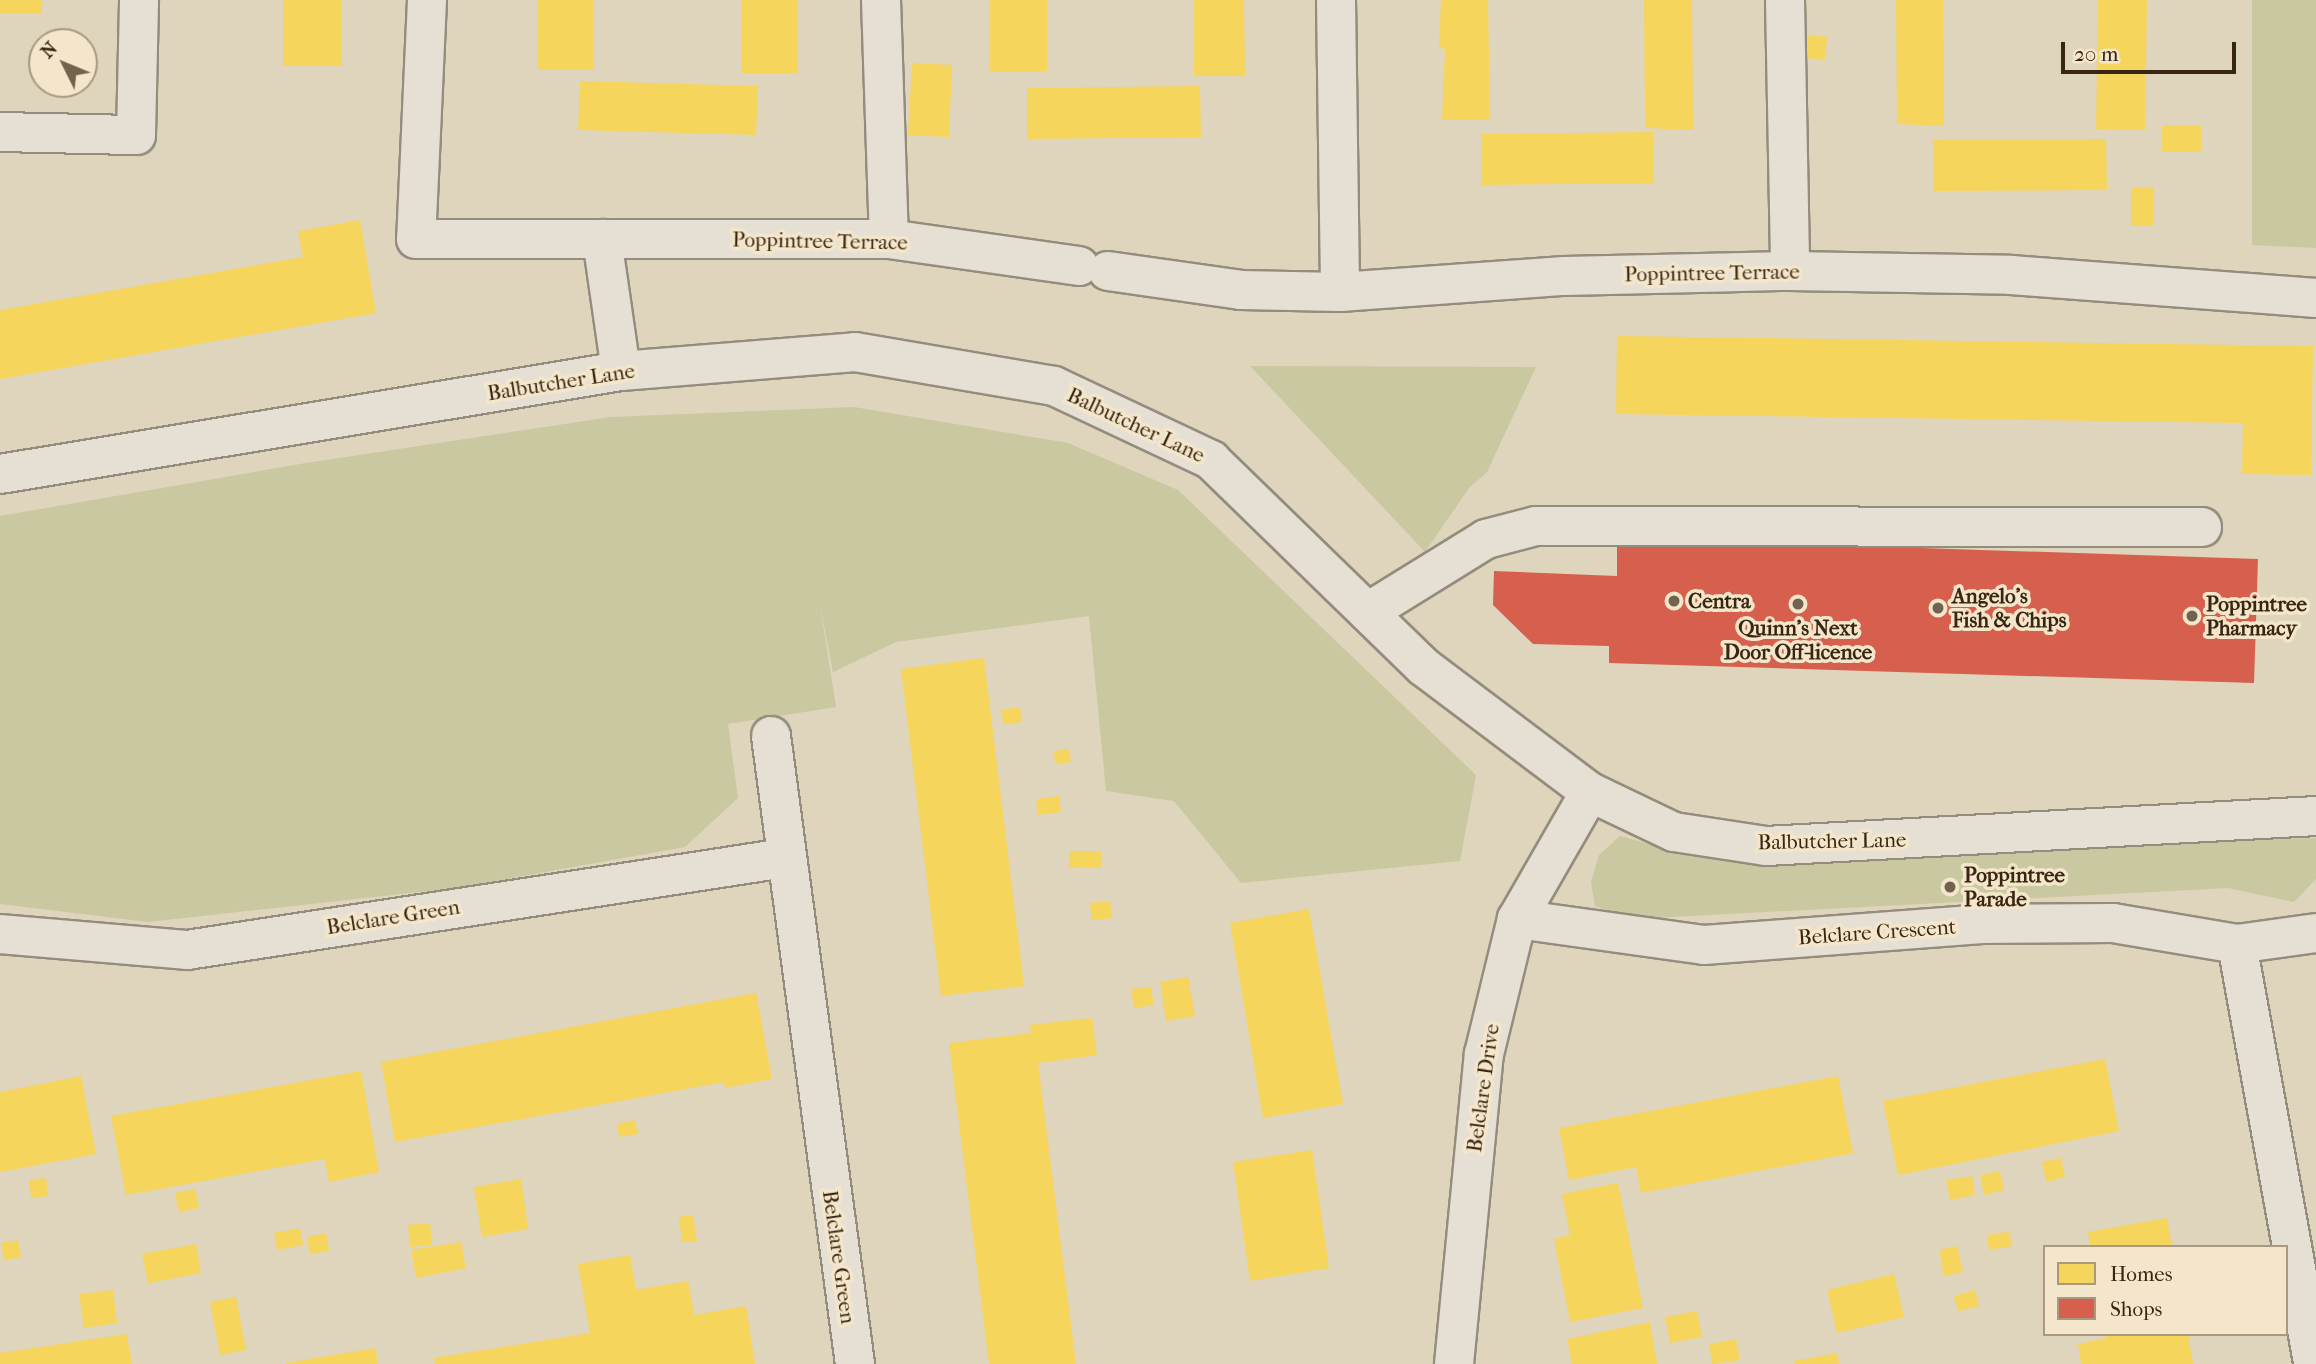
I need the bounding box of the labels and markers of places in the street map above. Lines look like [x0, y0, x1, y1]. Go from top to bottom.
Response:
place label: Angelo's Fish & Chips [1952, 583, 2066, 633]
place label: Centra [1688, 588, 1751, 614]
place label: Poppintree Pharmacy [2206, 591, 2307, 641]
marker: Centra [1666, 593, 1682, 609]
marker: Quinn's Next Door Off-licence [1790, 596, 1806, 612]
marker: Angelo's Fish & Chips [1930, 600, 1946, 616]
marker: Poppintree Pharmacy [2184, 608, 2200, 624]
place label: Quinn's Next Door Off-licence [1724, 615, 1872, 665]
place label: Poppintree Parade [1964, 862, 2065, 912]
marker: Poppintree Parade [1942, 879, 1958, 895]

